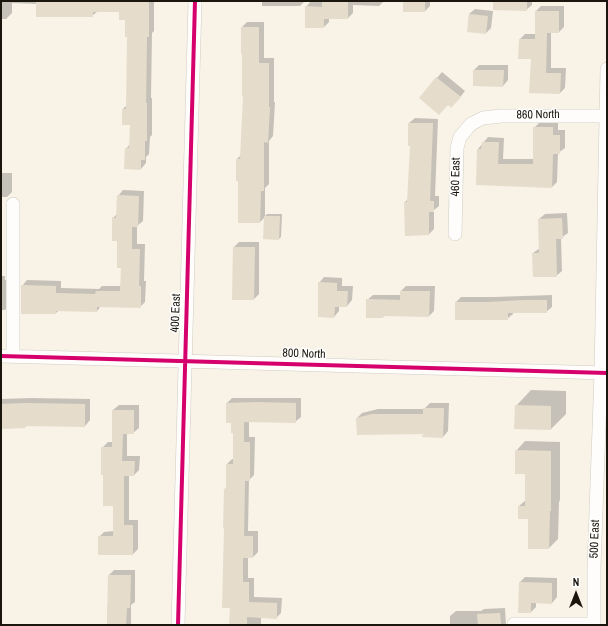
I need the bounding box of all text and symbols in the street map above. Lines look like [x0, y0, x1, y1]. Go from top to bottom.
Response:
street label: 860 North [516, 107, 560, 123]
street label: 460 East [448, 157, 464, 197]
street label: 400 East [168, 293, 184, 333]
street label: 800 North [282, 346, 326, 362]
street label: 500 East [587, 519, 603, 559]
north arrow [556, 574, 596, 614]
text: N [573, 575, 579, 589]

